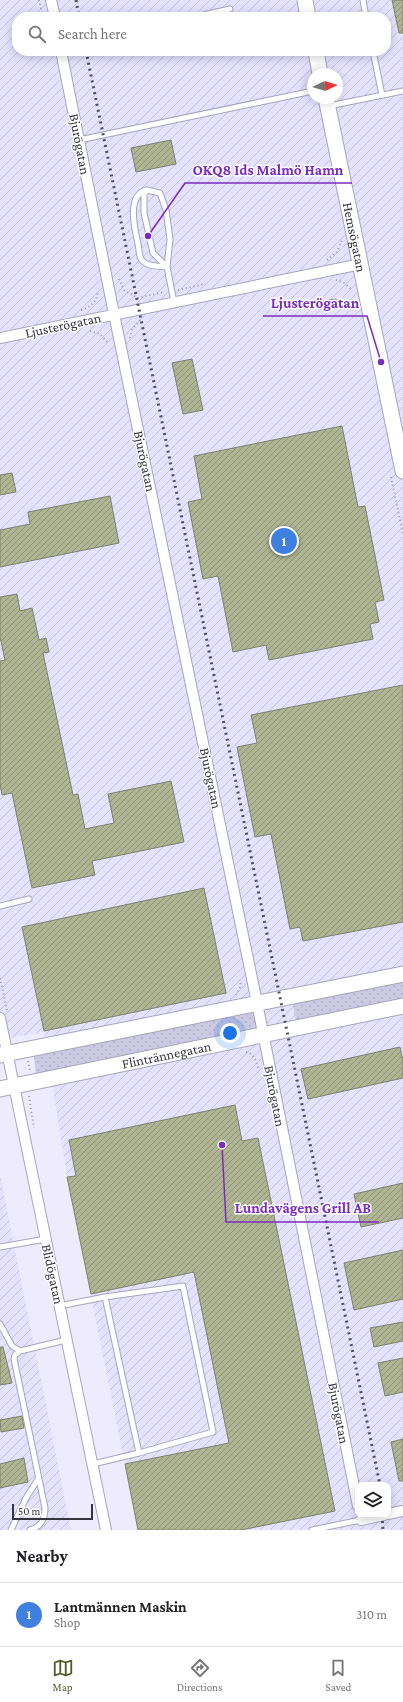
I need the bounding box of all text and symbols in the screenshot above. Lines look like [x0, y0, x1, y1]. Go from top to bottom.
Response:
search box [12, 12, 391, 56]
icon: search [26, 23, 48, 45]
text: Search here [58, 26, 127, 42]
north arrow [307, 68, 343, 104]
street label: Bjurögatan [65, 112, 94, 177]
callout: OKQ8 Ids Malmö Hamn [185, 156, 352, 183]
text: OKQ8 Ids Malmö Hamn [193, 162, 344, 178]
street label: Hemsögatan [340, 201, 370, 274]
callout: Ljusterögatan [263, 289, 367, 316]
text: Ljusterögatan [271, 295, 360, 312]
street label: Ljusterögatan [24, 309, 103, 342]
street label: Bjurögatan [130, 429, 159, 494]
pin: 1 [271, 526, 297, 556]
street label: Bjurögatan [196, 746, 225, 811]
your location [220, 1023, 240, 1043]
street label: Flintrännegatan [121, 1038, 213, 1072]
street label: Bjurögatan [260, 1064, 289, 1129]
callout: Lundavägens Grill AB [226, 1195, 379, 1222]
text: Lundavägens Grill AB [235, 1200, 371, 1216]
street label: Blidögatan [39, 1242, 67, 1306]
street label: Bjurögatan [324, 1381, 353, 1446]
map controls [355, 1482, 391, 1518]
button: layers [355, 1482, 391, 1518]
scale bar [12, 1502, 93, 1521]
text: 50 m [18, 1505, 40, 1517]
text: Nearby [16, 1547, 68, 1566]
text: Lantmännen Maskin [54, 1599, 187, 1615]
text: 1 [27, 1607, 31, 1622]
text: 310 m [356, 1607, 387, 1622]
text: Shop [54, 1615, 80, 1630]
tab: Map [52, 1657, 74, 1693]
tab: Directions [177, 1657, 222, 1693]
tab: Saved [326, 1657, 351, 1693]

